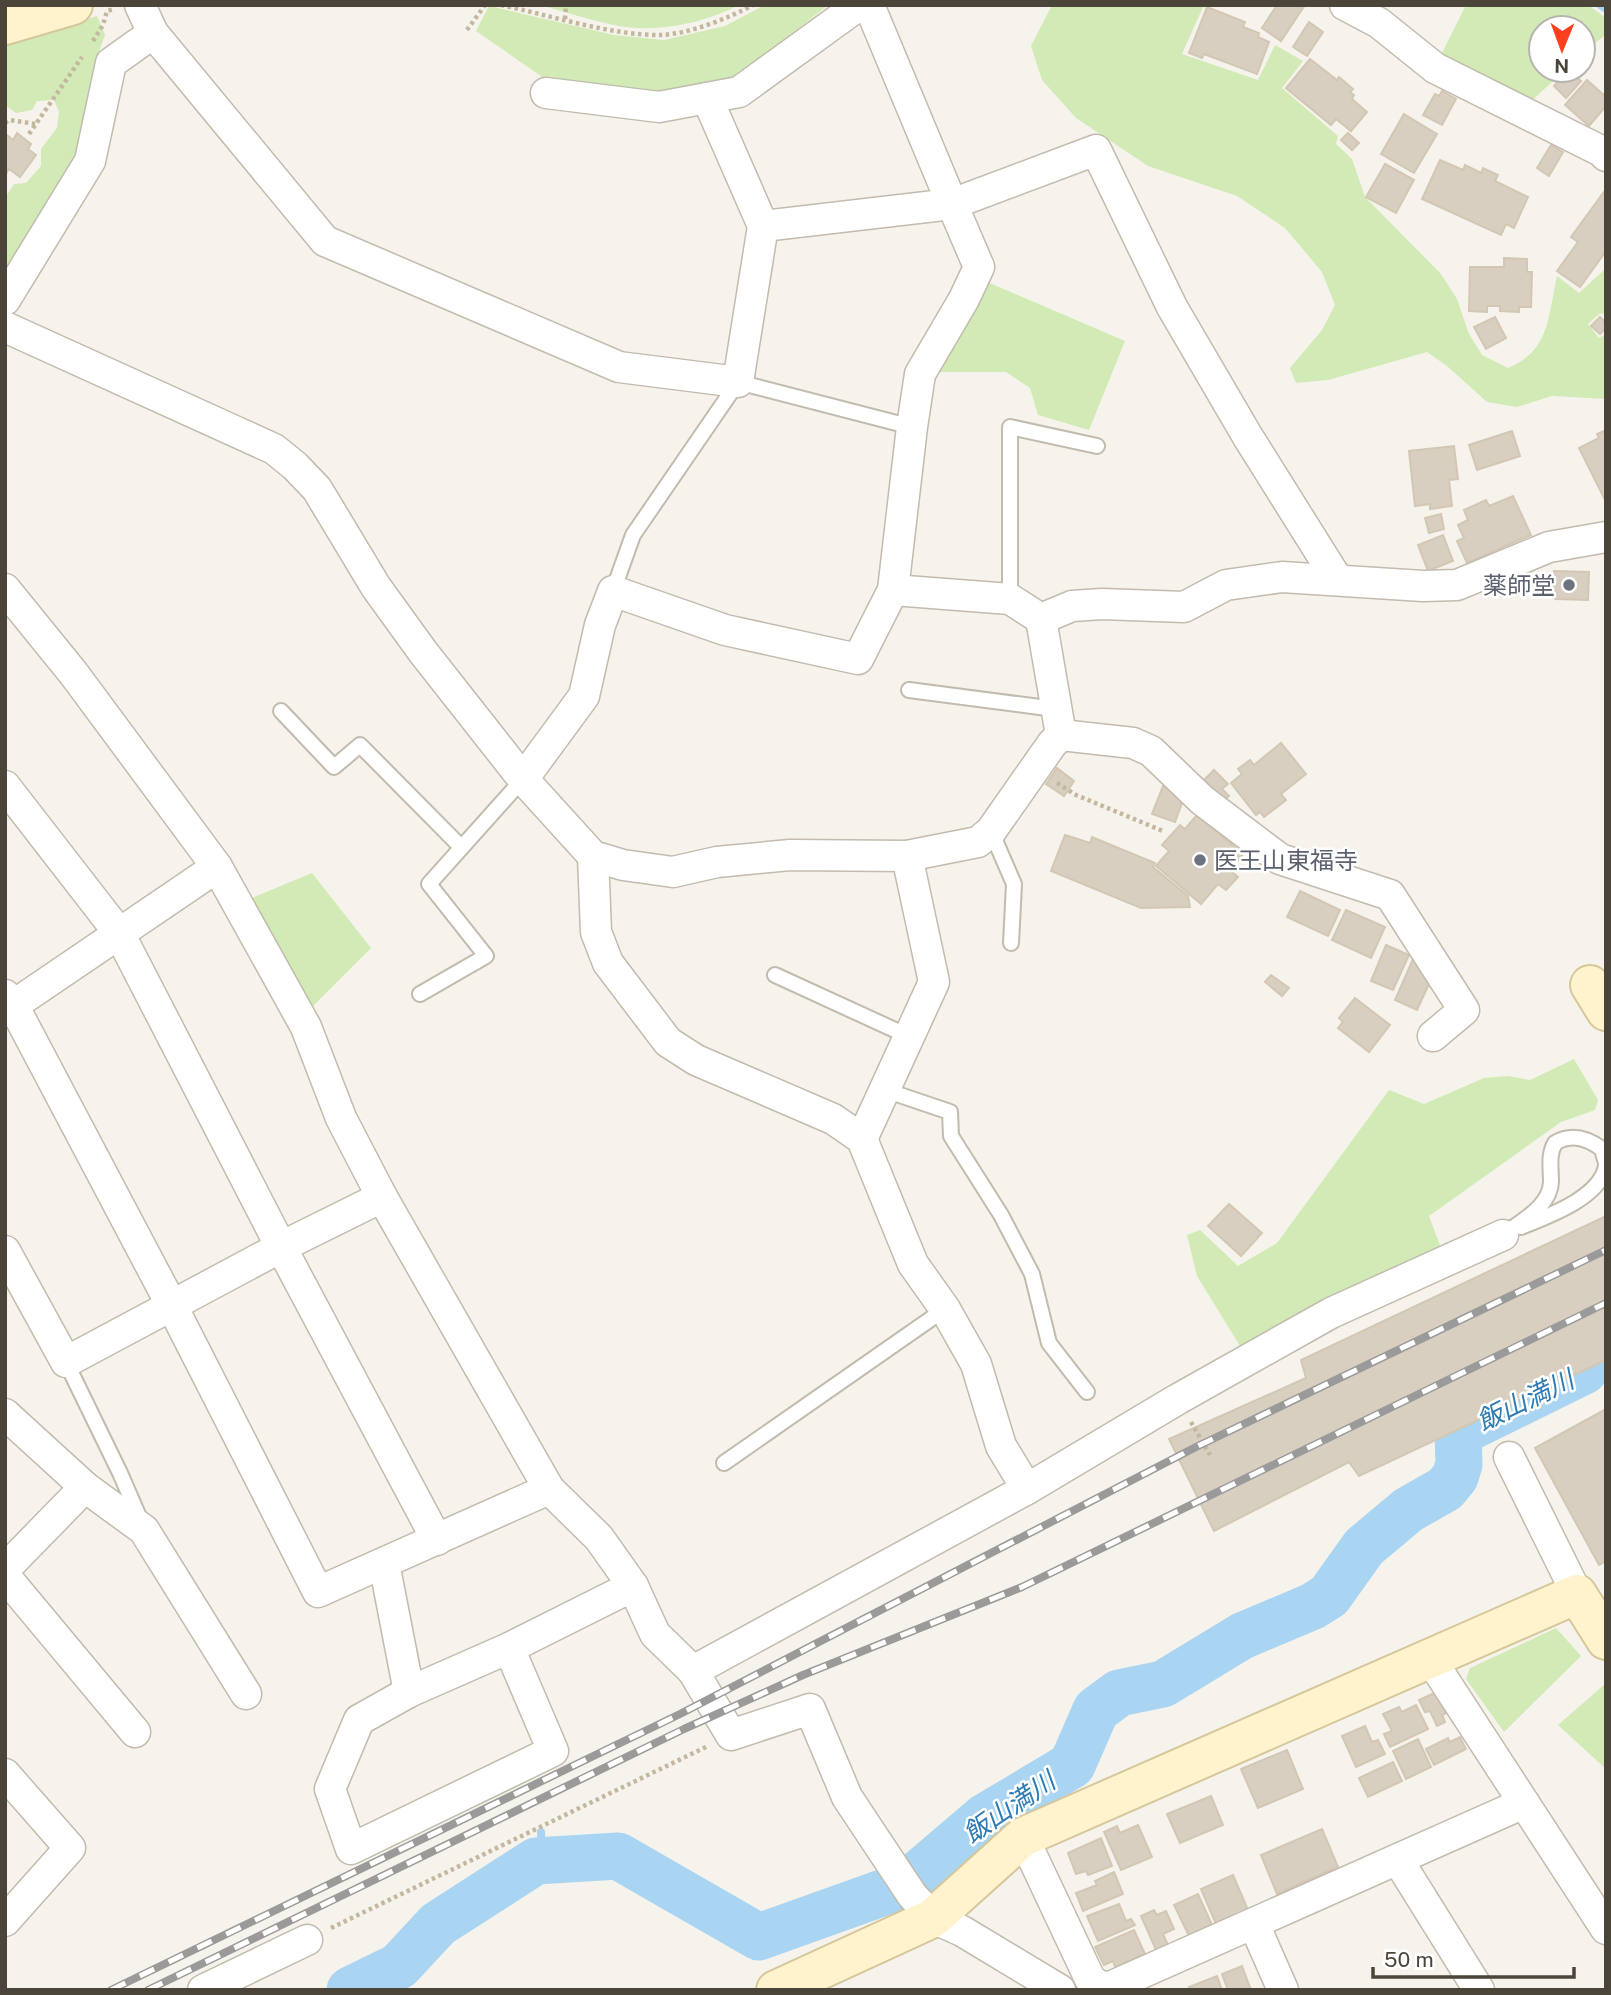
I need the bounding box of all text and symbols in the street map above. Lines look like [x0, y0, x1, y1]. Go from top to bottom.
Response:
north arrow [1527, 14, 1597, 84]
text: N [1554, 55, 1569, 77]
place label: 薬師堂 [1483, 571, 1555, 599]
marker: 薬師堂 [1561, 577, 1577, 593]
place label: 医王山東福寺 [1214, 846, 1358, 874]
marker: 医王山東福寺 [1192, 852, 1208, 868]
water label: 飯山満川 [1471, 1362, 1581, 1437]
water label: 飯山満川 [957, 1763, 1063, 1849]
scale bar [1373, 1936, 1574, 1980]
text: 50 m [1384, 1947, 1434, 1972]

